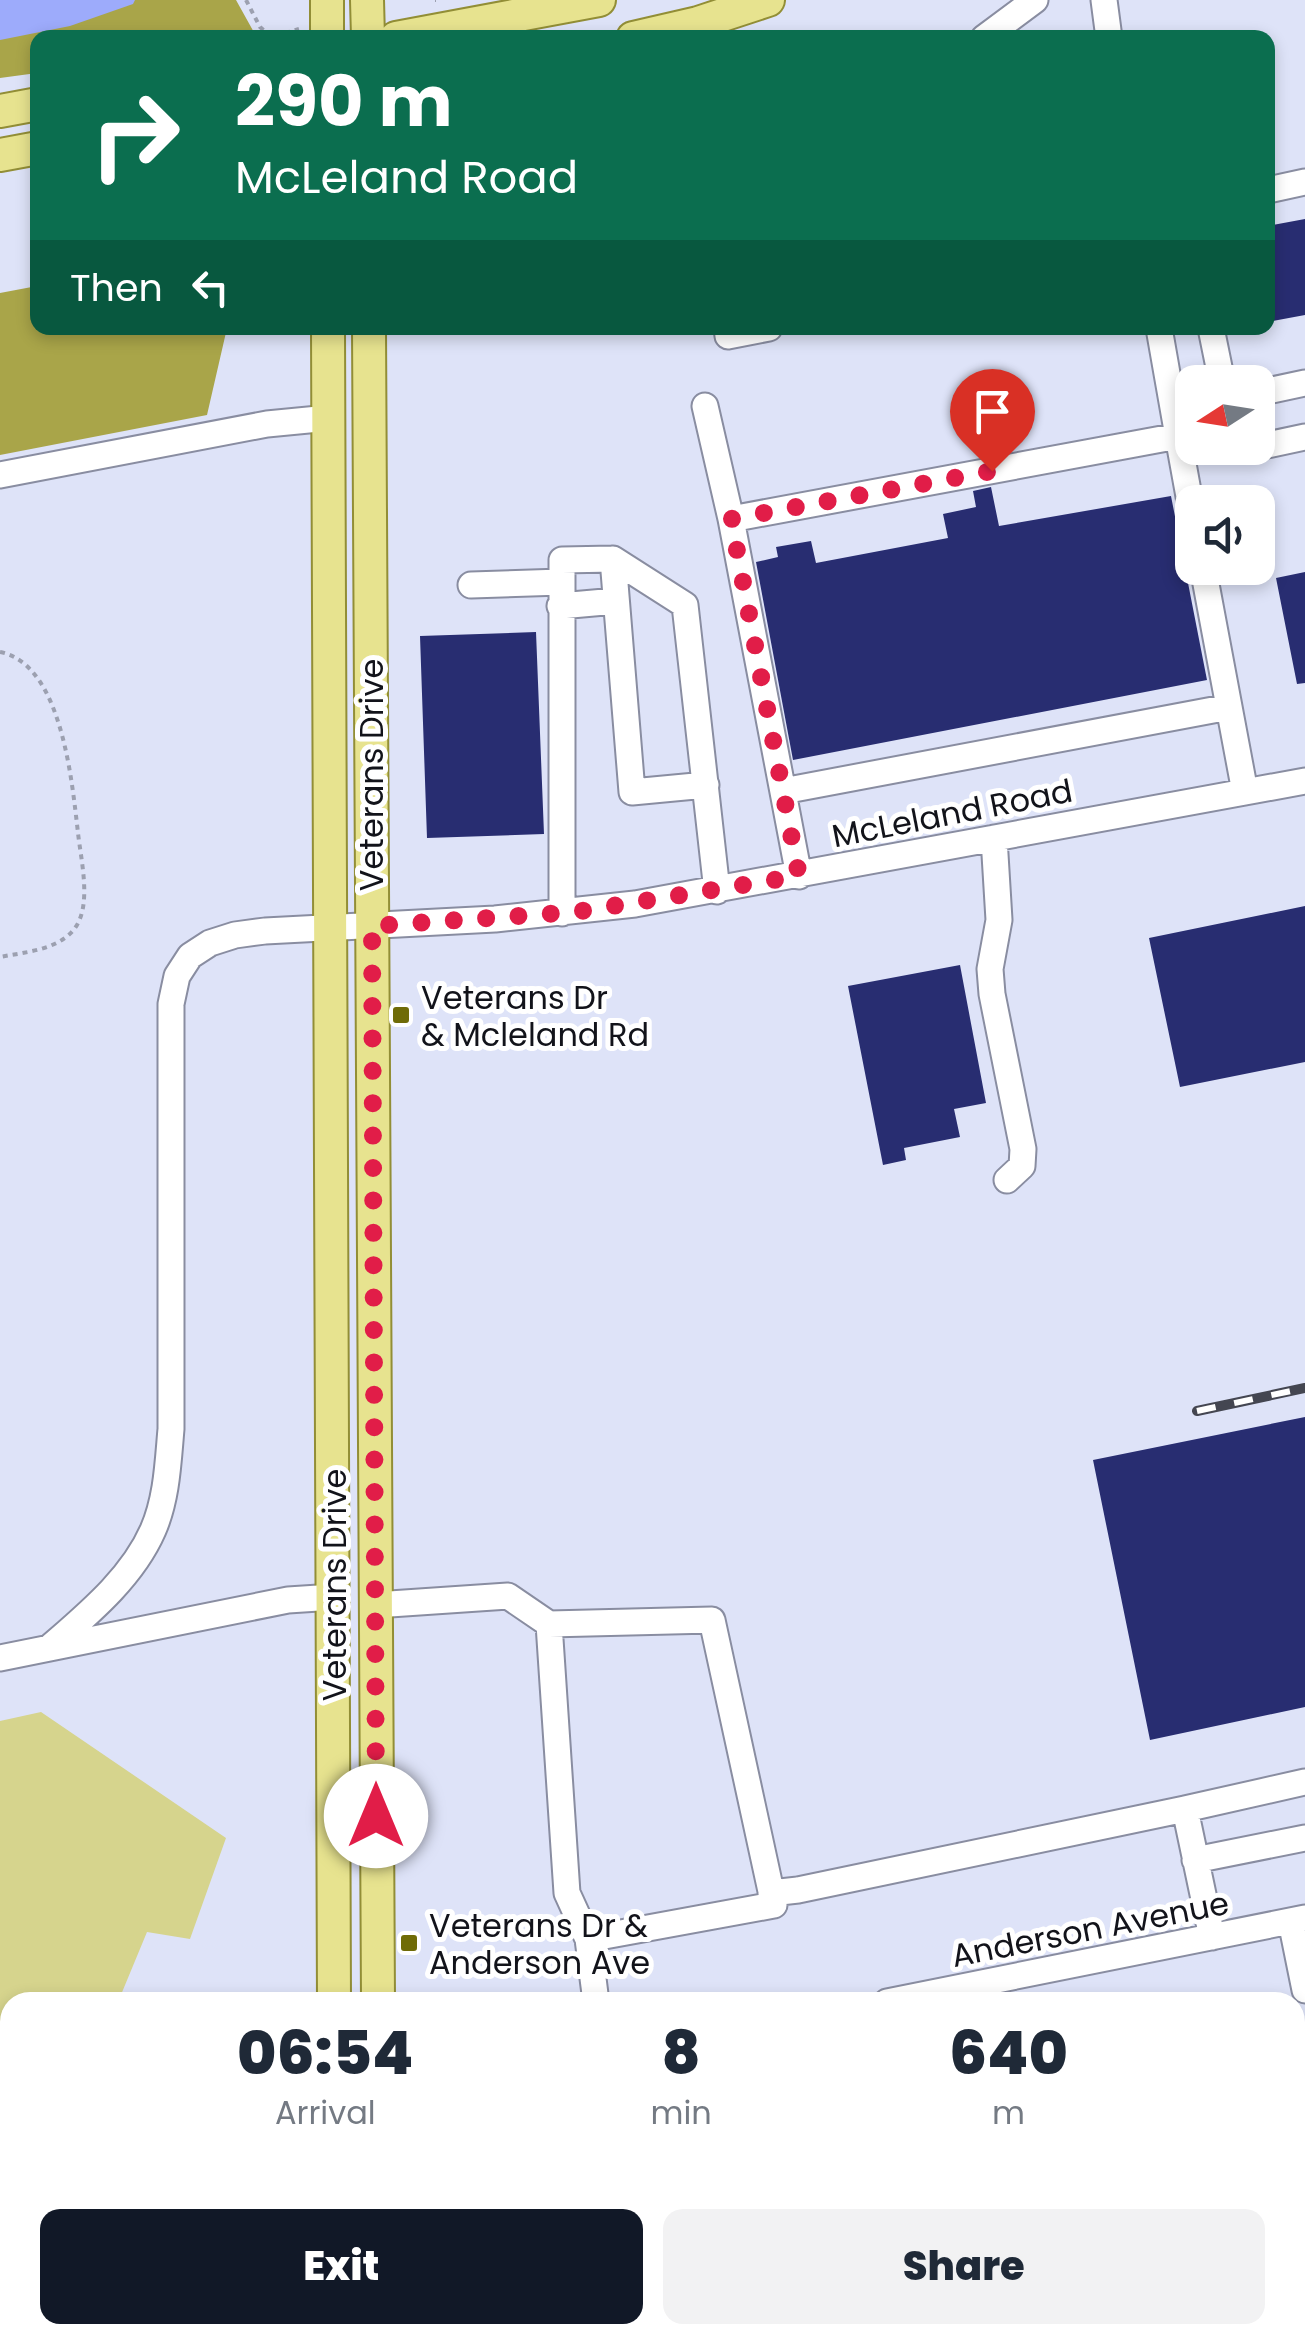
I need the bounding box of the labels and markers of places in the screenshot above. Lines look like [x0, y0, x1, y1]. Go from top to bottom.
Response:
pin [950, 369, 1035, 472]
place label: Veterans Dr & Mcleland Rd [421, 975, 649, 1057]
marker: Veterans Dr & Mcleland Rd [390, 1004, 412, 1026]
place label: Veterans Dr & Anderson Ave [429, 1903, 650, 1985]
marker: Veterans Dr & Anderson Ave [398, 1932, 420, 1954]

